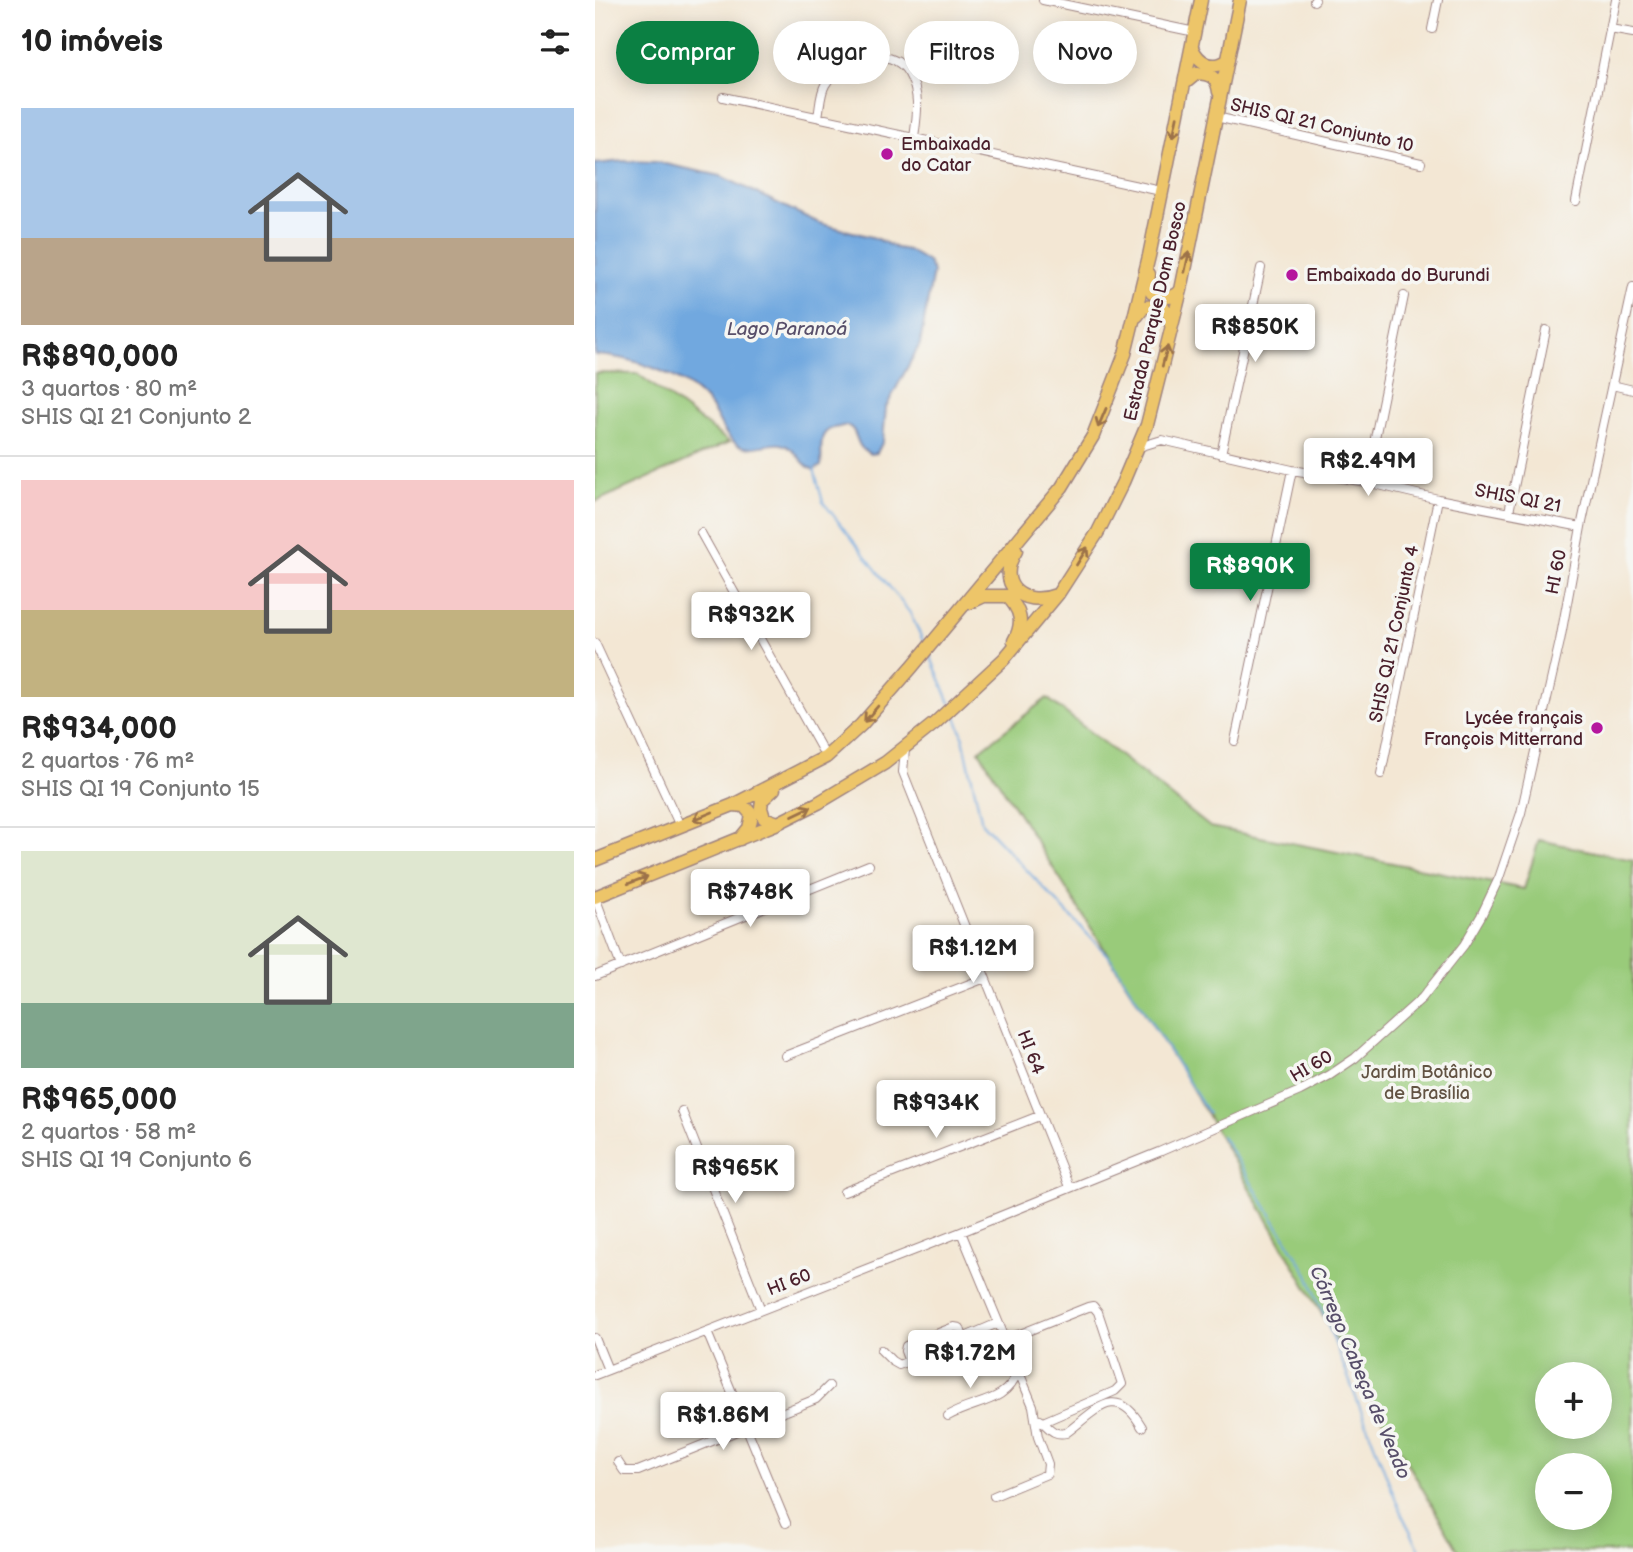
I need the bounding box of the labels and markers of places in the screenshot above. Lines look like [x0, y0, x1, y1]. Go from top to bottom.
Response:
place label: Embaixada do Catar [901, 134, 991, 176]
marker: Embaixada do Catar [879, 146, 895, 162]
place label: Embaixada do Burundi [1306, 265, 1490, 286]
marker: Embaixada do Burundi [1284, 267, 1300, 283]
pin: R$850K [1198, 304, 1312, 364]
pin: R$2.49M [1303, 438, 1433, 498]
pin: R$890K [1193, 544, 1307, 603]
pin: R$932K [694, 592, 808, 652]
place label: Lycée français François Mitterrand [1424, 708, 1583, 750]
marker: Lycée français François Mitterrand [1589, 720, 1605, 736]
pin: R$748K [693, 870, 807, 929]
pin: R$1.12M [908, 926, 1038, 985]
pin: R$934K [879, 1080, 993, 1140]
pin: R$965K [678, 1146, 792, 1205]
pin: R$1.72M [905, 1330, 1035, 1390]
pin: R$1.86M [658, 1392, 788, 1452]

